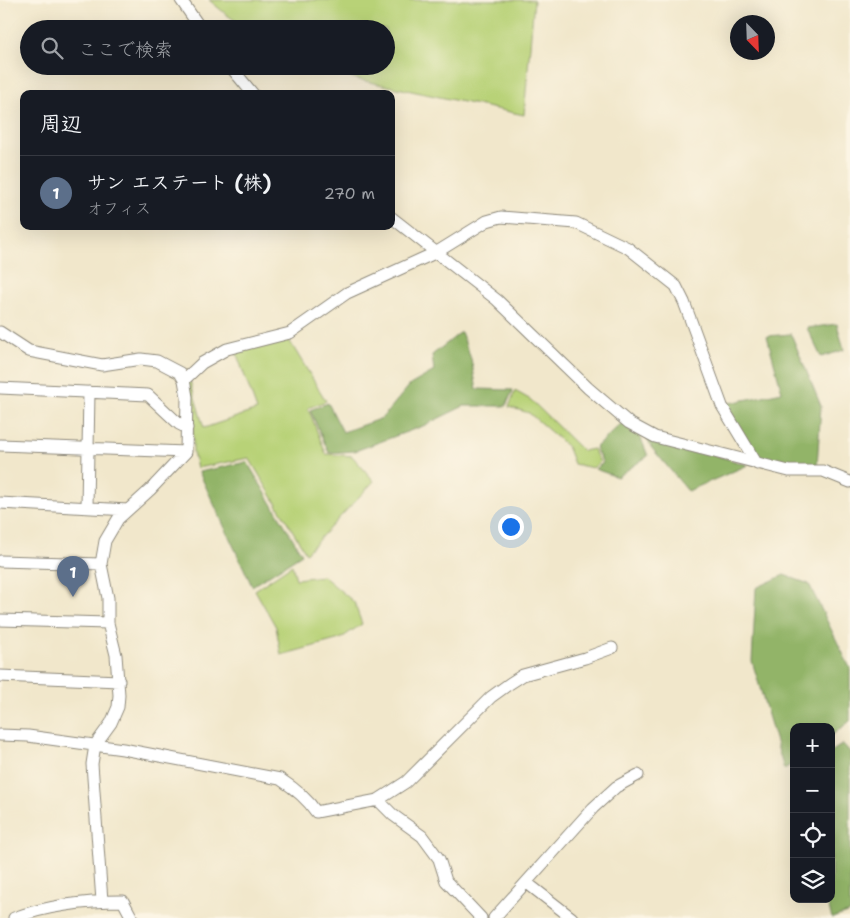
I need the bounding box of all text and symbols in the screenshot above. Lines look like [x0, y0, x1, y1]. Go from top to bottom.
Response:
north arrow [730, 15, 775, 60]
search box [20, 20, 395, 75]
icon: search [38, 34, 66, 62]
text: ここで検索 [78, 37, 173, 62]
text: 周辺 [40, 110, 82, 138]
text: サン エステート (株) [87, 170, 271, 195]
text: 1 [52, 183, 60, 204]
text: 270 m [324, 183, 375, 204]
text: オフィス [87, 198, 151, 219]
your location [498, 514, 524, 540]
pin: 1 [57, 556, 89, 597]
map controls [790, 723, 835, 903]
button: + [790, 723, 835, 768]
button: − [790, 768, 835, 813]
button: locate [790, 813, 835, 858]
button: layers [790, 858, 835, 903]

